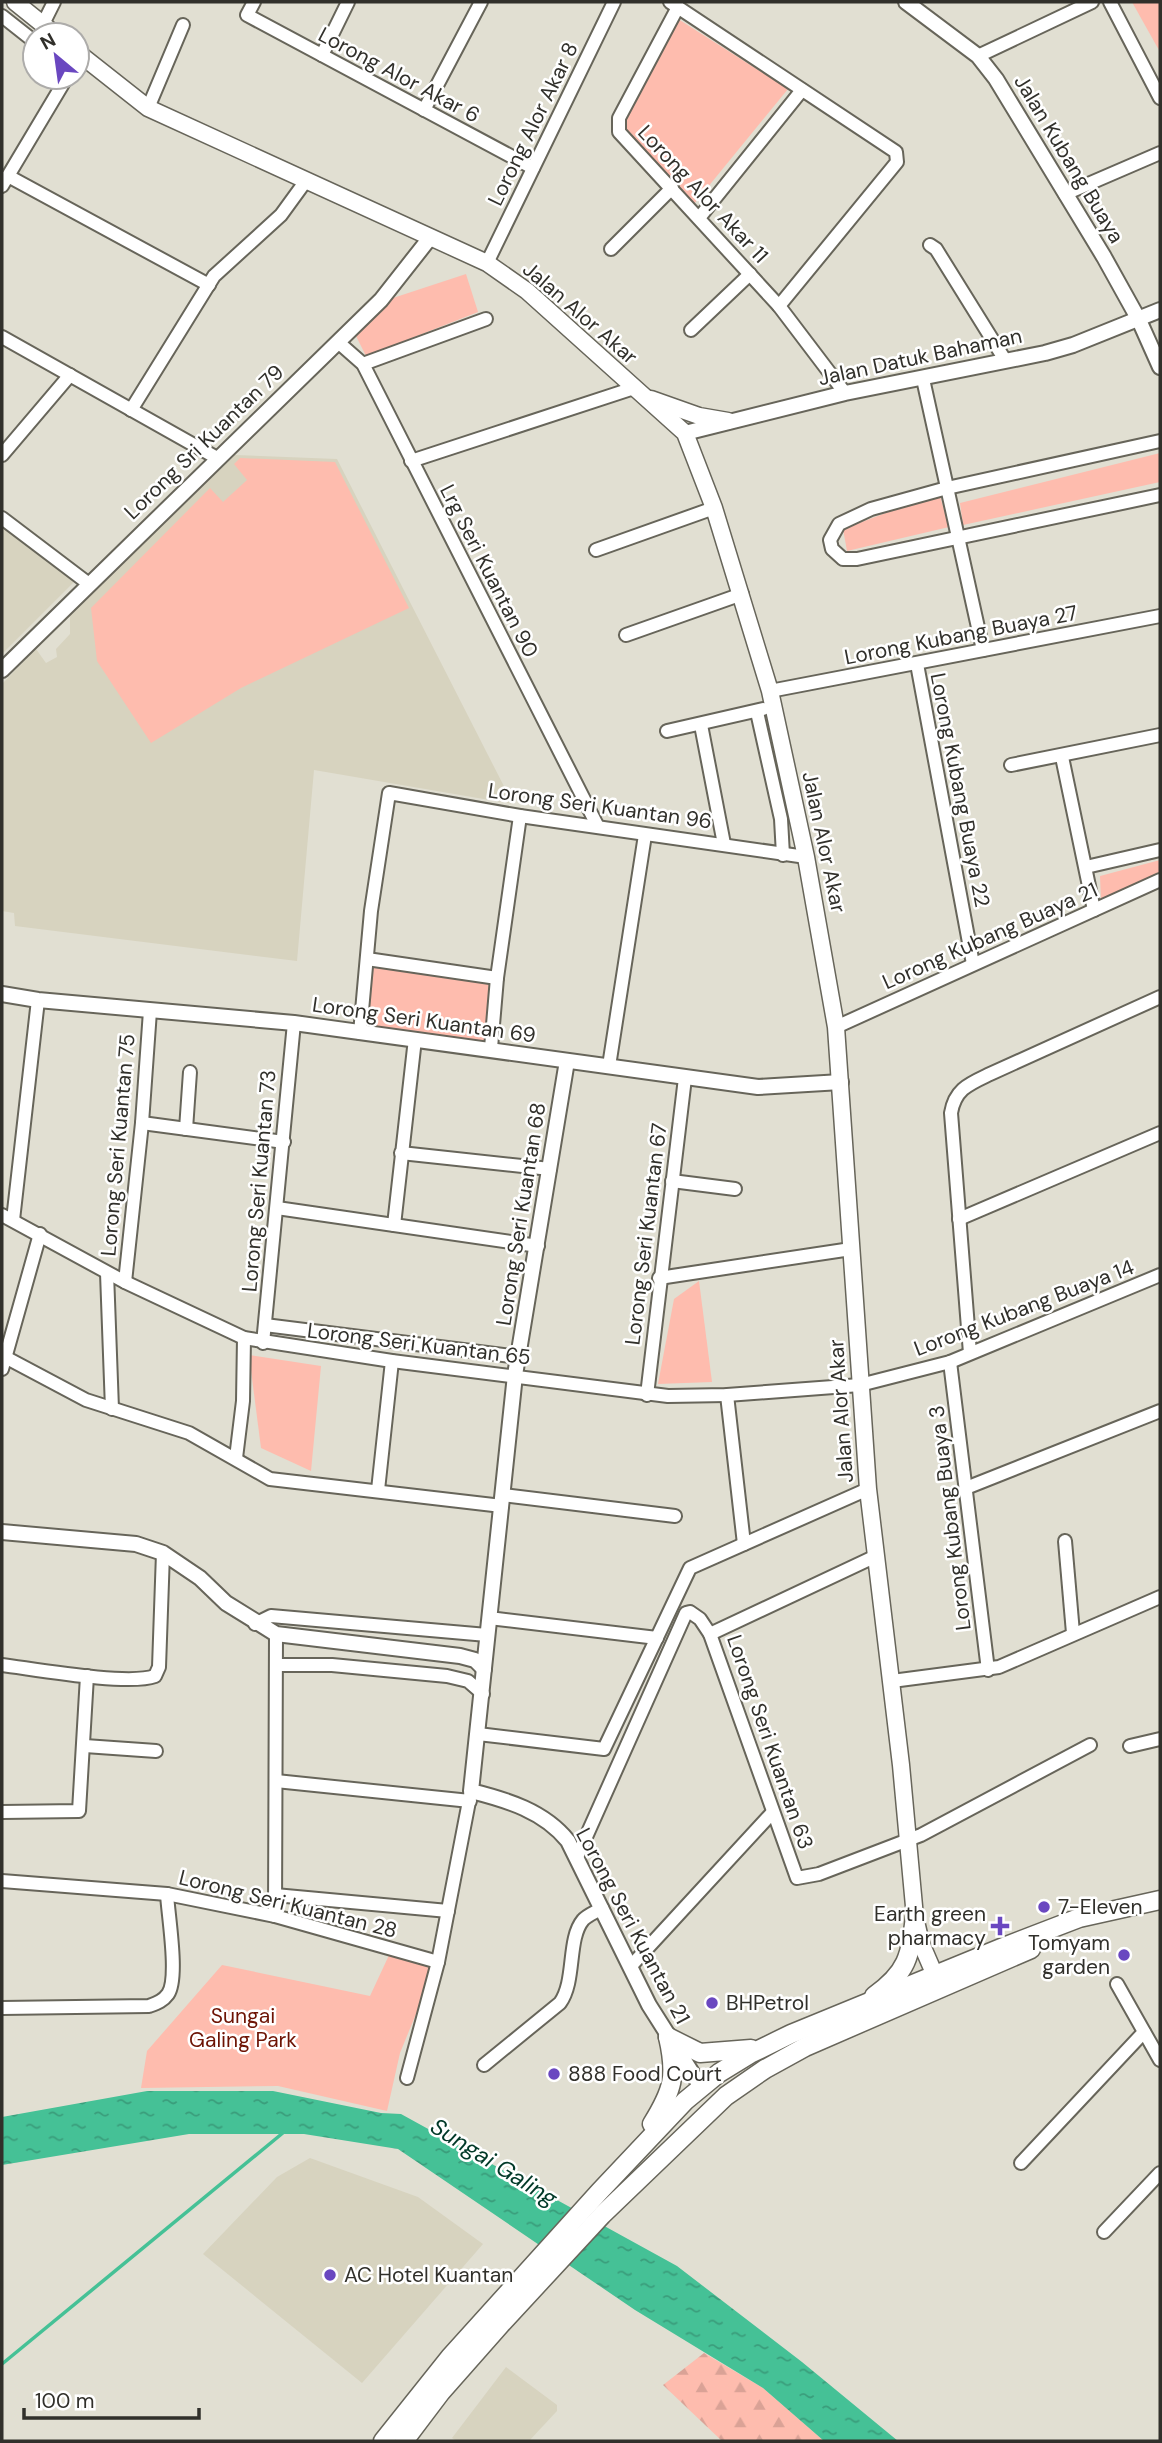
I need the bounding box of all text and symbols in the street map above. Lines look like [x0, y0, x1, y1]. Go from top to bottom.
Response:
north arrow [21, 21, 91, 91]
street label: Lorong Alor Akar 6 [313, 21, 485, 129]
text: N [36, 27, 60, 56]
street label: Lorong Alor Akar 8 [481, 38, 585, 210]
street label: Jalan Kubang Buaya [1008, 70, 1130, 248]
street label: Lorong Alor Akar 11 [632, 119, 774, 269]
street label: Jalan Alor Akar [517, 255, 644, 371]
street label: Jalan Datuk Bahaman [816, 322, 1024, 392]
street label: Lorong Sri Kuantan 79 [118, 359, 290, 525]
street label: Lrg Seri Kuantan 90 [433, 480, 545, 662]
street label: Lorong Kubang Buaya 27 [842, 599, 1080, 671]
street label: Lorong Kubang Buaya 22 [924, 670, 996, 910]
street label: Jalan Alor Akar [795, 769, 853, 915]
street label: Lorong Seri Kuantan 96 [486, 776, 714, 836]
street label: Lorong Kubang Buaya 21 [878, 876, 1102, 996]
street label: Lorong Seri Kuantan 69 [310, 990, 538, 1050]
street label: Lorong Seri Kuantan 75 [94, 1033, 142, 1257]
street label: Lorong Seri Kuantan 73 [235, 1069, 283, 1293]
street label: Lorong Seri Kuantan 68 [490, 1100, 552, 1328]
street label: Lorong Seri Kuantan 67 [618, 1121, 674, 1347]
street label: Lorong Kubang Buaya 14 [910, 1253, 1138, 1363]
street label: Lorong Seri Kuantan 65 [306, 1316, 532, 1372]
street label: Jalan Alor Akar [822, 1338, 860, 1484]
street label: Lorong Kubang Buaya 3 [922, 1404, 978, 1632]
street label: Lorong Seri Kuantan 63 [720, 1631, 820, 1853]
street label: Lorong Seri Kuantan 21 [569, 1823, 697, 2029]
street label: Lorong Seri Kuantan 28 [176, 1863, 400, 1945]
place label: 7-Eleven [1058, 1893, 1142, 1921]
marker: 7-Eleven [1036, 1899, 1052, 1915]
place label: Earth green pharmacy [874, 1900, 986, 1952]
marker: Earth green pharmacy [992, 1918, 1008, 1934]
place label: Tomyam garden [1028, 1929, 1110, 1981]
marker: Tomyam garden [1116, 1947, 1132, 1963]
place label: BHPetrol [726, 1989, 809, 2017]
marker: BHPetrol [704, 1995, 720, 2011]
park label: Sungai Galing Park [189, 2002, 297, 2054]
place label: 888 Food Court [568, 2060, 722, 2088]
marker: 888 Food Court [546, 2066, 562, 2082]
water label: Sungai Galing [425, 2111, 564, 2214]
place label: AC Hotel Kuantan [344, 2261, 513, 2289]
marker: AC Hotel Kuantan [322, 2267, 338, 2283]
scale bar [24, 2376, 200, 2420]
text: 100 m [35, 2387, 95, 2415]

